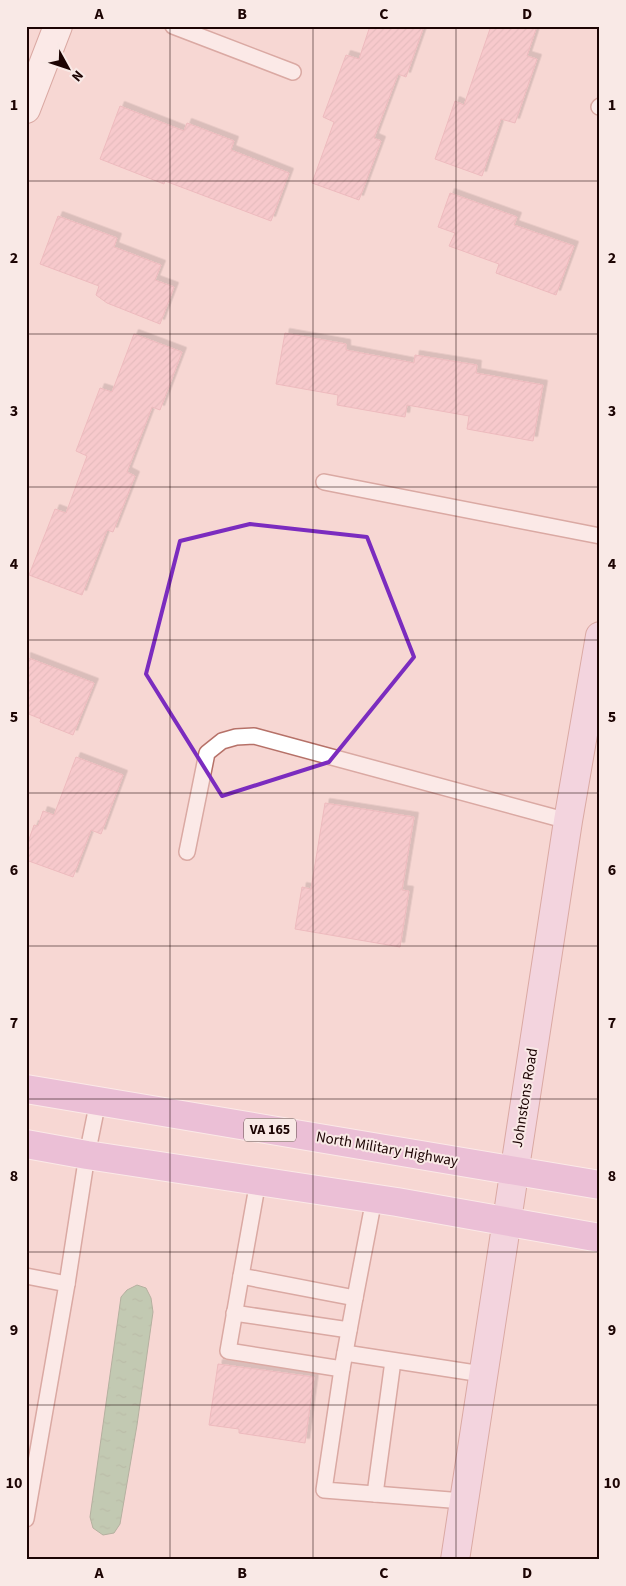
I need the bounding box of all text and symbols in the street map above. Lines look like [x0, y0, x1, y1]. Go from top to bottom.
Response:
text: A [93, 3, 104, 25]
text: B [237, 3, 247, 25]
text: C [379, 3, 389, 25]
text: D [522, 3, 532, 25]
north arrow [42, 42, 92, 92]
text: N [67, 66, 88, 86]
text: 1 [10, 94, 18, 116]
text: 1 [608, 94, 616, 116]
text: 2 [10, 247, 18, 269]
text: 2 [608, 247, 616, 269]
text: 3 [10, 400, 18, 422]
text: 3 [608, 400, 616, 422]
text: 4 [10, 553, 19, 575]
text: 4 [608, 553, 617, 575]
text: 5 [10, 706, 18, 728]
text: 5 [608, 706, 616, 728]
text: 6 [10, 859, 18, 881]
text: 6 [608, 859, 616, 881]
text: 7 [10, 1012, 18, 1034]
text: 7 [608, 1012, 616, 1034]
street label: Johnstons Road [507, 1047, 543, 1149]
road number: VA 165 [244, 1118, 296, 1142]
street label: North Military Highway [314, 1126, 460, 1172]
text: 8 [10, 1165, 18, 1187]
text: 8 [608, 1165, 616, 1187]
text: 9 [10, 1319, 18, 1341]
text: 9 [608, 1319, 616, 1341]
text: 10 [6, 1472, 22, 1494]
text: 10 [604, 1472, 620, 1494]
text: A [93, 1562, 104, 1584]
text: B [237, 1562, 247, 1584]
text: C [379, 1562, 389, 1584]
text: D [522, 1562, 532, 1584]

